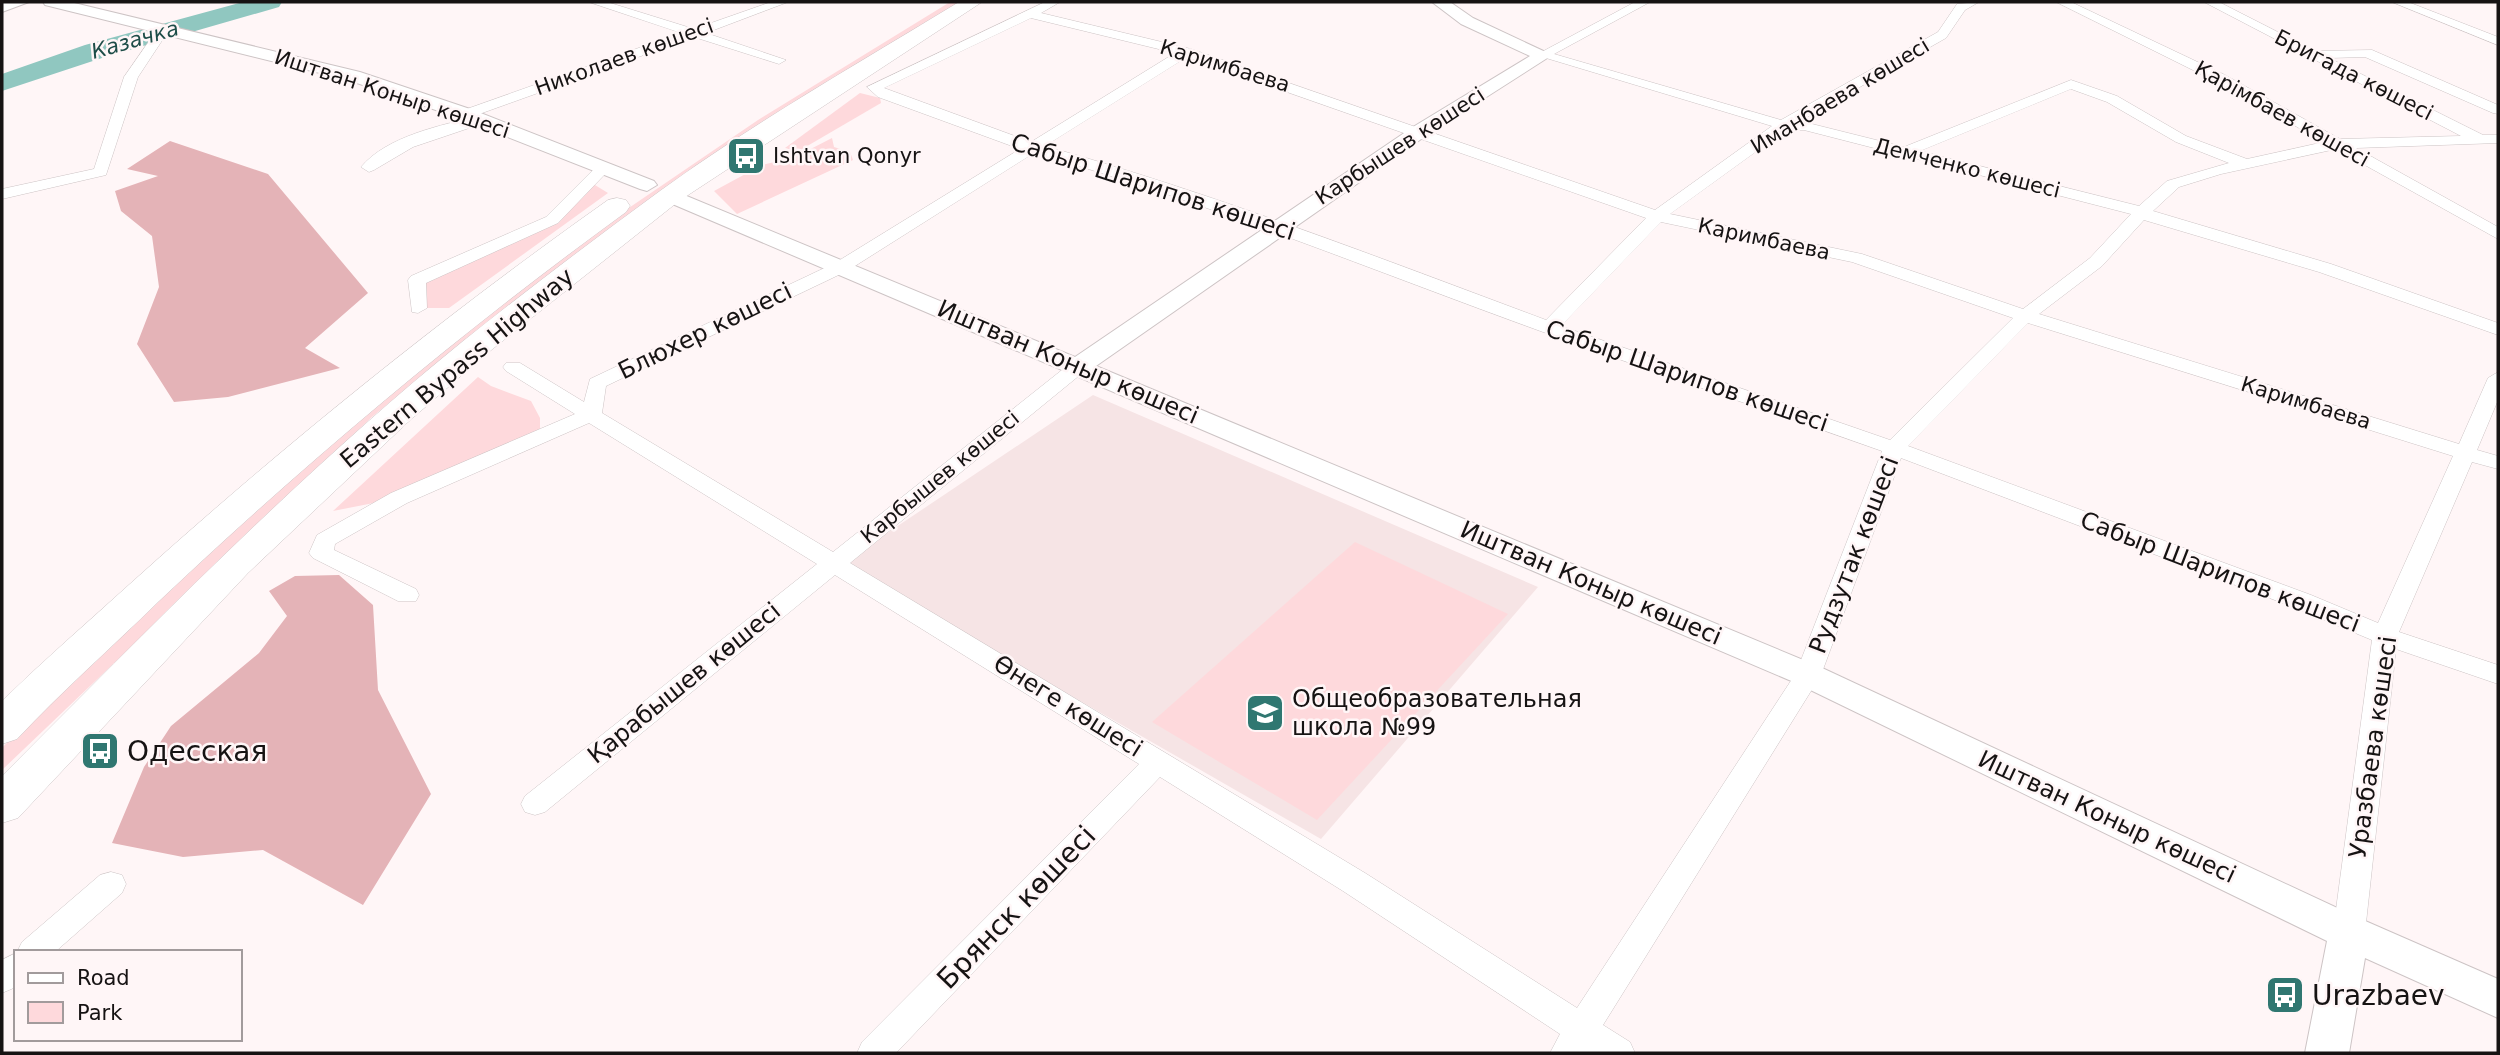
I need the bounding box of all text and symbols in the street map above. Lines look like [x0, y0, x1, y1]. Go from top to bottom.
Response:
street label: Николаев көшесі [531, 14, 717, 100]
water label: Казачка [89, 16, 181, 64]
street label: Бригада көшесі [2271, 25, 2437, 125]
street label: Иманбаева көшесі [1746, 33, 1934, 159]
street label: Каримбаева [1157, 35, 1293, 97]
street label: Иштван Коныр көшесі [271, 45, 513, 143]
street label: Қарімбаев көшесі [2191, 56, 2373, 172]
street label: Карбышев көшесі [1311, 82, 1489, 210]
street label: Сабыр Шарипов көшесі [1007, 128, 1299, 246]
street label: Демченко көшесі [1871, 133, 2063, 203]
bus stop icon: Ishtvan Qonyr [725, 135, 767, 177]
place label: Ishtvan Qonyr [773, 144, 921, 168]
street label: Каримбаева [1696, 213, 1832, 265]
street label: Eastern Bypass Highway [335, 262, 579, 474]
street label: Блюхер көшесі [614, 277, 796, 385]
street label: Иштван Коныр көшесі [933, 294, 1203, 430]
street label: Сабыр Шарипов көшесі [1542, 314, 1832, 438]
street label: Каримбаева [2238, 372, 2374, 434]
street label: Карбышев көшесі [856, 406, 1024, 548]
street label: Рудзутак көшесі [1804, 453, 1904, 657]
street label: Сабыр Шарипов көшесі [2076, 506, 2364, 638]
street label: Иштван Коныр көшесі [1456, 515, 1726, 651]
street label: Қарабышев көшесі [582, 597, 786, 769]
street label: Уразбаева көшесі [2344, 634, 2402, 860]
street label: Өнеге көшесі [988, 649, 1148, 763]
place label: Общеобразовательная школа №99 [1292, 685, 1582, 741]
school or university icon: Общеобразовательная школа №99 [1244, 692, 1286, 734]
bus stop icon: Одесская [79, 730, 121, 772]
place label: Одесская [127, 735, 267, 768]
street label: Иштван Коныр көшесі [1974, 745, 2240, 889]
street label: Брянск көшесі [930, 819, 1102, 996]
legend [14, 950, 242, 1041]
text: Road [77, 966, 130, 990]
bus stop icon: Urazbaev [2264, 974, 2306, 1016]
place label: Urazbaev [2312, 979, 2445, 1012]
text: Park [77, 1001, 123, 1025]

